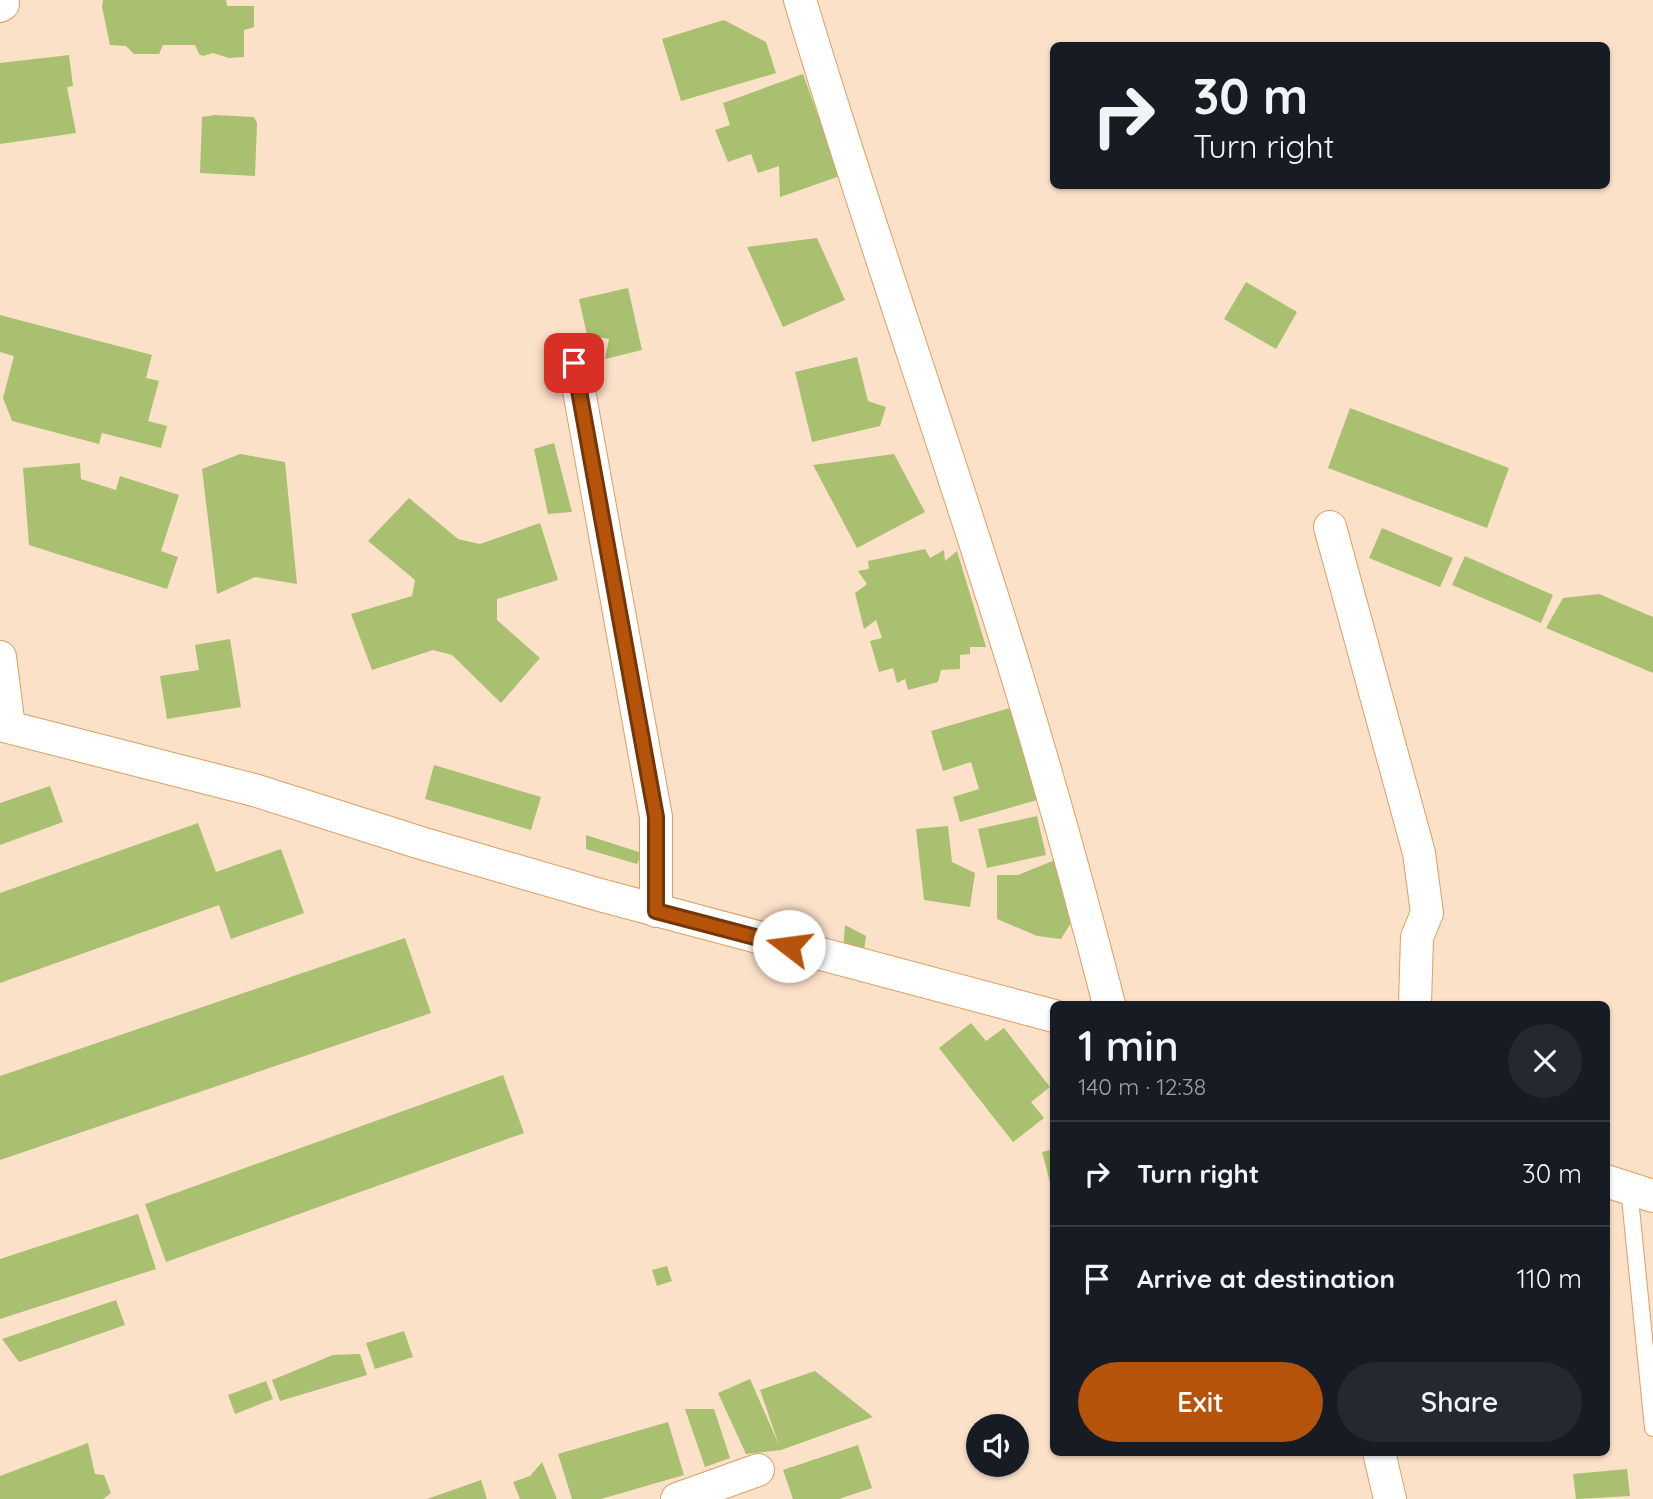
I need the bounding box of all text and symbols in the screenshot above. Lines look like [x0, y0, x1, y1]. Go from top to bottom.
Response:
text: 30 m [1193, 65, 1308, 126]
icon: right [1078, 70, 1169, 161]
text: Turn right [1193, 126, 1334, 166]
pin [544, 333, 604, 393]
icon: arrive [555, 344, 593, 382]
position arrow [752, 909, 826, 983]
text: 1 min [1078, 1019, 1179, 1072]
button: close [1508, 1024, 1582, 1098]
text: 140 m · 12:38 [1078, 1072, 1206, 1101]
icon: right [1078, 1155, 1116, 1193]
text: Turn right [1137, 1157, 1259, 1190]
text: 30 m [1522, 1157, 1582, 1190]
icon: arrive [1078, 1260, 1116, 1298]
text: Arrive at destination [1137, 1262, 1395, 1295]
text: 110 m [1516, 1262, 1582, 1295]
button: Exit [1078, 1362, 1323, 1442]
button: Share [1337, 1362, 1582, 1442]
map controls [966, 1414, 1029, 1477]
button: sound [966, 1414, 1029, 1477]

